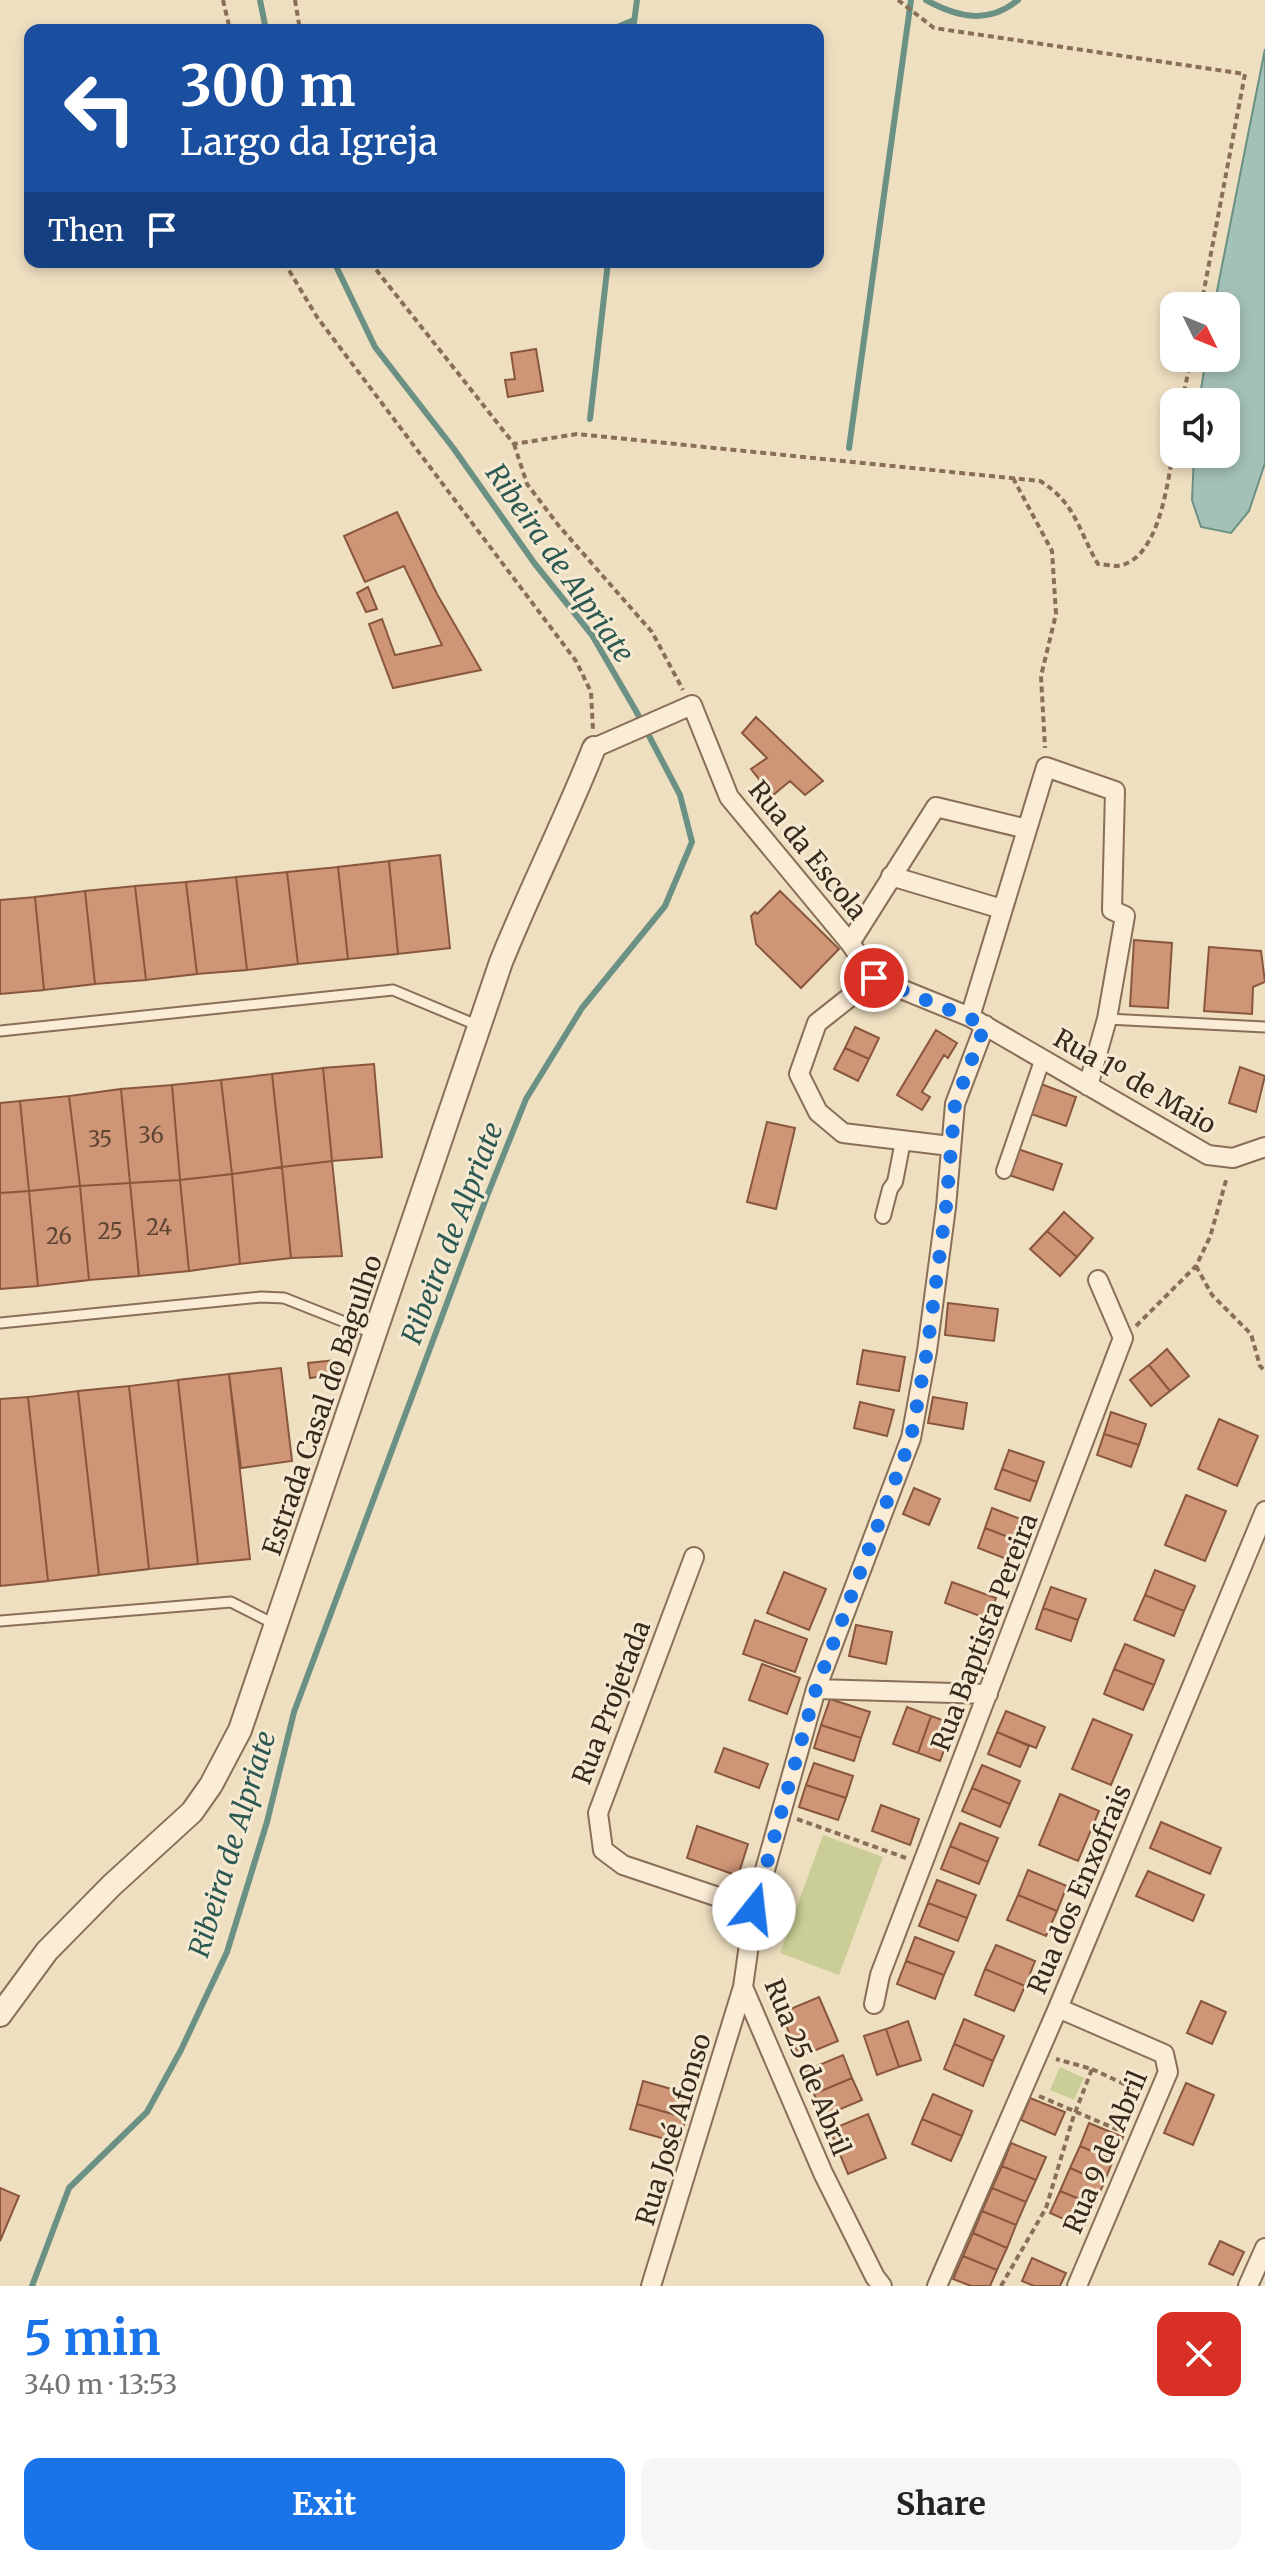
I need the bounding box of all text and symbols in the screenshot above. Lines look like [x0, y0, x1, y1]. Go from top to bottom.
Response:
text: 300 m [180, 51, 356, 121]
icon: left [48, 56, 152, 160]
text: Largo da Igreja [180, 120, 438, 165]
icon: arrive [140, 208, 184, 252]
text: Then [48, 211, 124, 249]
north arrow [1160, 292, 1240, 372]
map controls [1160, 292, 1240, 468]
button: sound [1160, 388, 1240, 468]
water label: Ribeira de Alpriate [478, 456, 642, 670]
street label: Rua da Escola [742, 774, 874, 926]
pin [840, 944, 908, 1012]
icon: arrive [852, 956, 896, 1000]
street label: Rua 1º de Maio [1048, 1021, 1222, 1141]
water label: Ribeira de Alpriate [393, 1117, 511, 1349]
house number: 36 [138, 1121, 164, 1149]
house number: 35 [88, 1125, 112, 1153]
house number: 24 [146, 1213, 172, 1241]
house number: 25 [97, 1217, 123, 1245]
house number: 26 [46, 1222, 72, 1250]
street label: Estrada Casal do Bagulho [255, 1250, 389, 1560]
street label: Rua Baptista Pereira [923, 1508, 1045, 1756]
street label: Rua Projetada [565, 1616, 657, 1788]
water label: Ribeira de Alpriate [180, 1726, 284, 1962]
street label: Rua dos Enxofrais [1020, 1779, 1138, 1999]
position arrow [712, 1867, 796, 1951]
street label: Rua 25 de Abril [758, 1974, 858, 2160]
street label: Rua José Afonso [628, 2029, 718, 2229]
street label: Rua 9 de Abril [1056, 2066, 1154, 2238]
text: 5 min [24, 2308, 161, 2368]
button: close [1157, 2312, 1241, 2396]
text: 340 m · 13:53 [24, 2368, 178, 2401]
button: Exit [24, 2458, 625, 2550]
button: Share [641, 2458, 1241, 2550]

